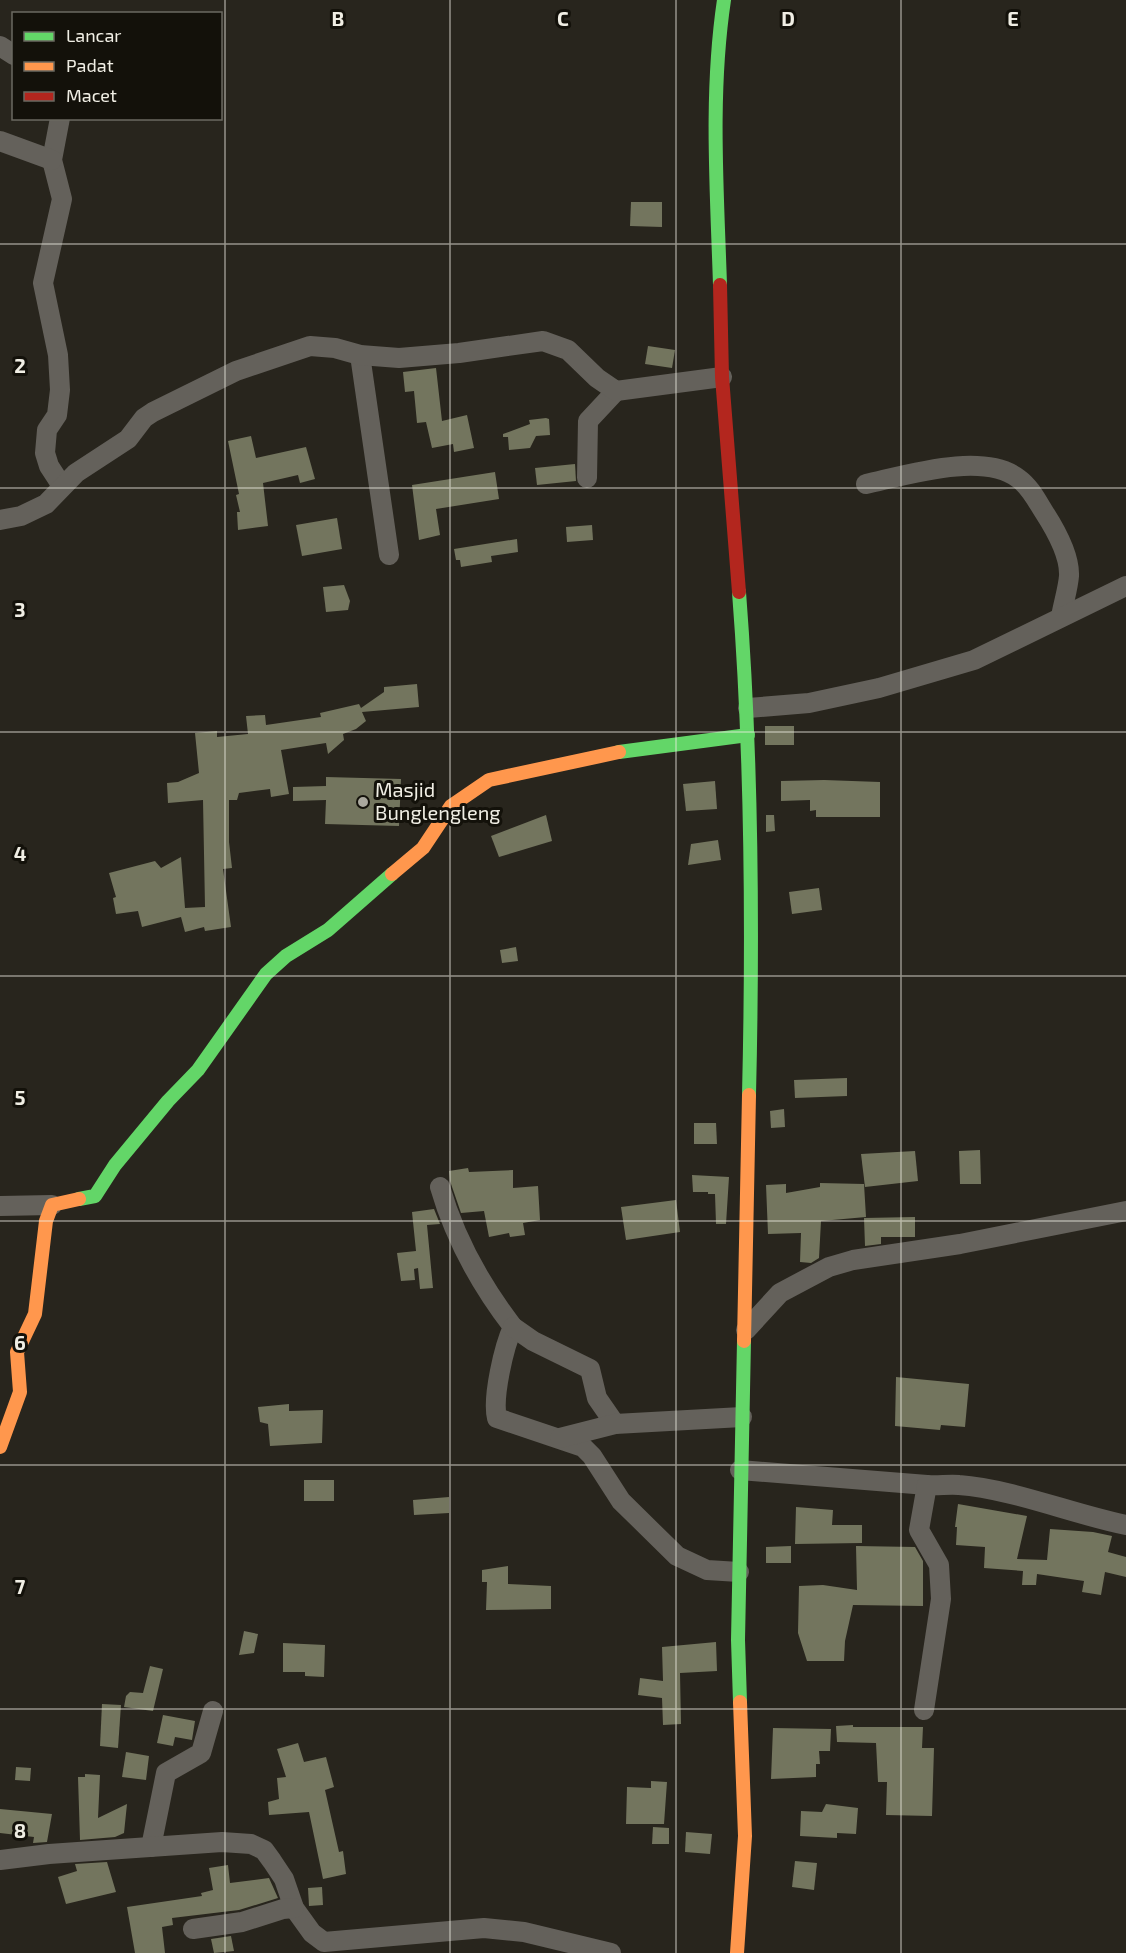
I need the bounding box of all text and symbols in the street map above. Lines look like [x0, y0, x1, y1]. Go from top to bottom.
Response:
text: B [332, 6, 344, 30]
text: C [557, 6, 569, 30]
text: D [781, 6, 795, 30]
text: E [1007, 6, 1019, 30]
legend [12, 12, 222, 120]
text: Lancar [66, 24, 122, 46]
text: Padat [66, 54, 114, 76]
text: Macet [66, 84, 117, 106]
text: 2 [14, 353, 26, 377]
text: 3 [14, 597, 26, 621]
place label: Masjid Bunglengleng [375, 777, 501, 824]
marker: Masjid Bunglengleng [356, 795, 370, 809]
text: 4 [14, 841, 27, 865]
text: 5 [14, 1085, 26, 1109]
text: 6 [14, 1330, 26, 1354]
text: 7 [15, 1574, 26, 1598]
text: 8 [14, 1818, 26, 1842]

